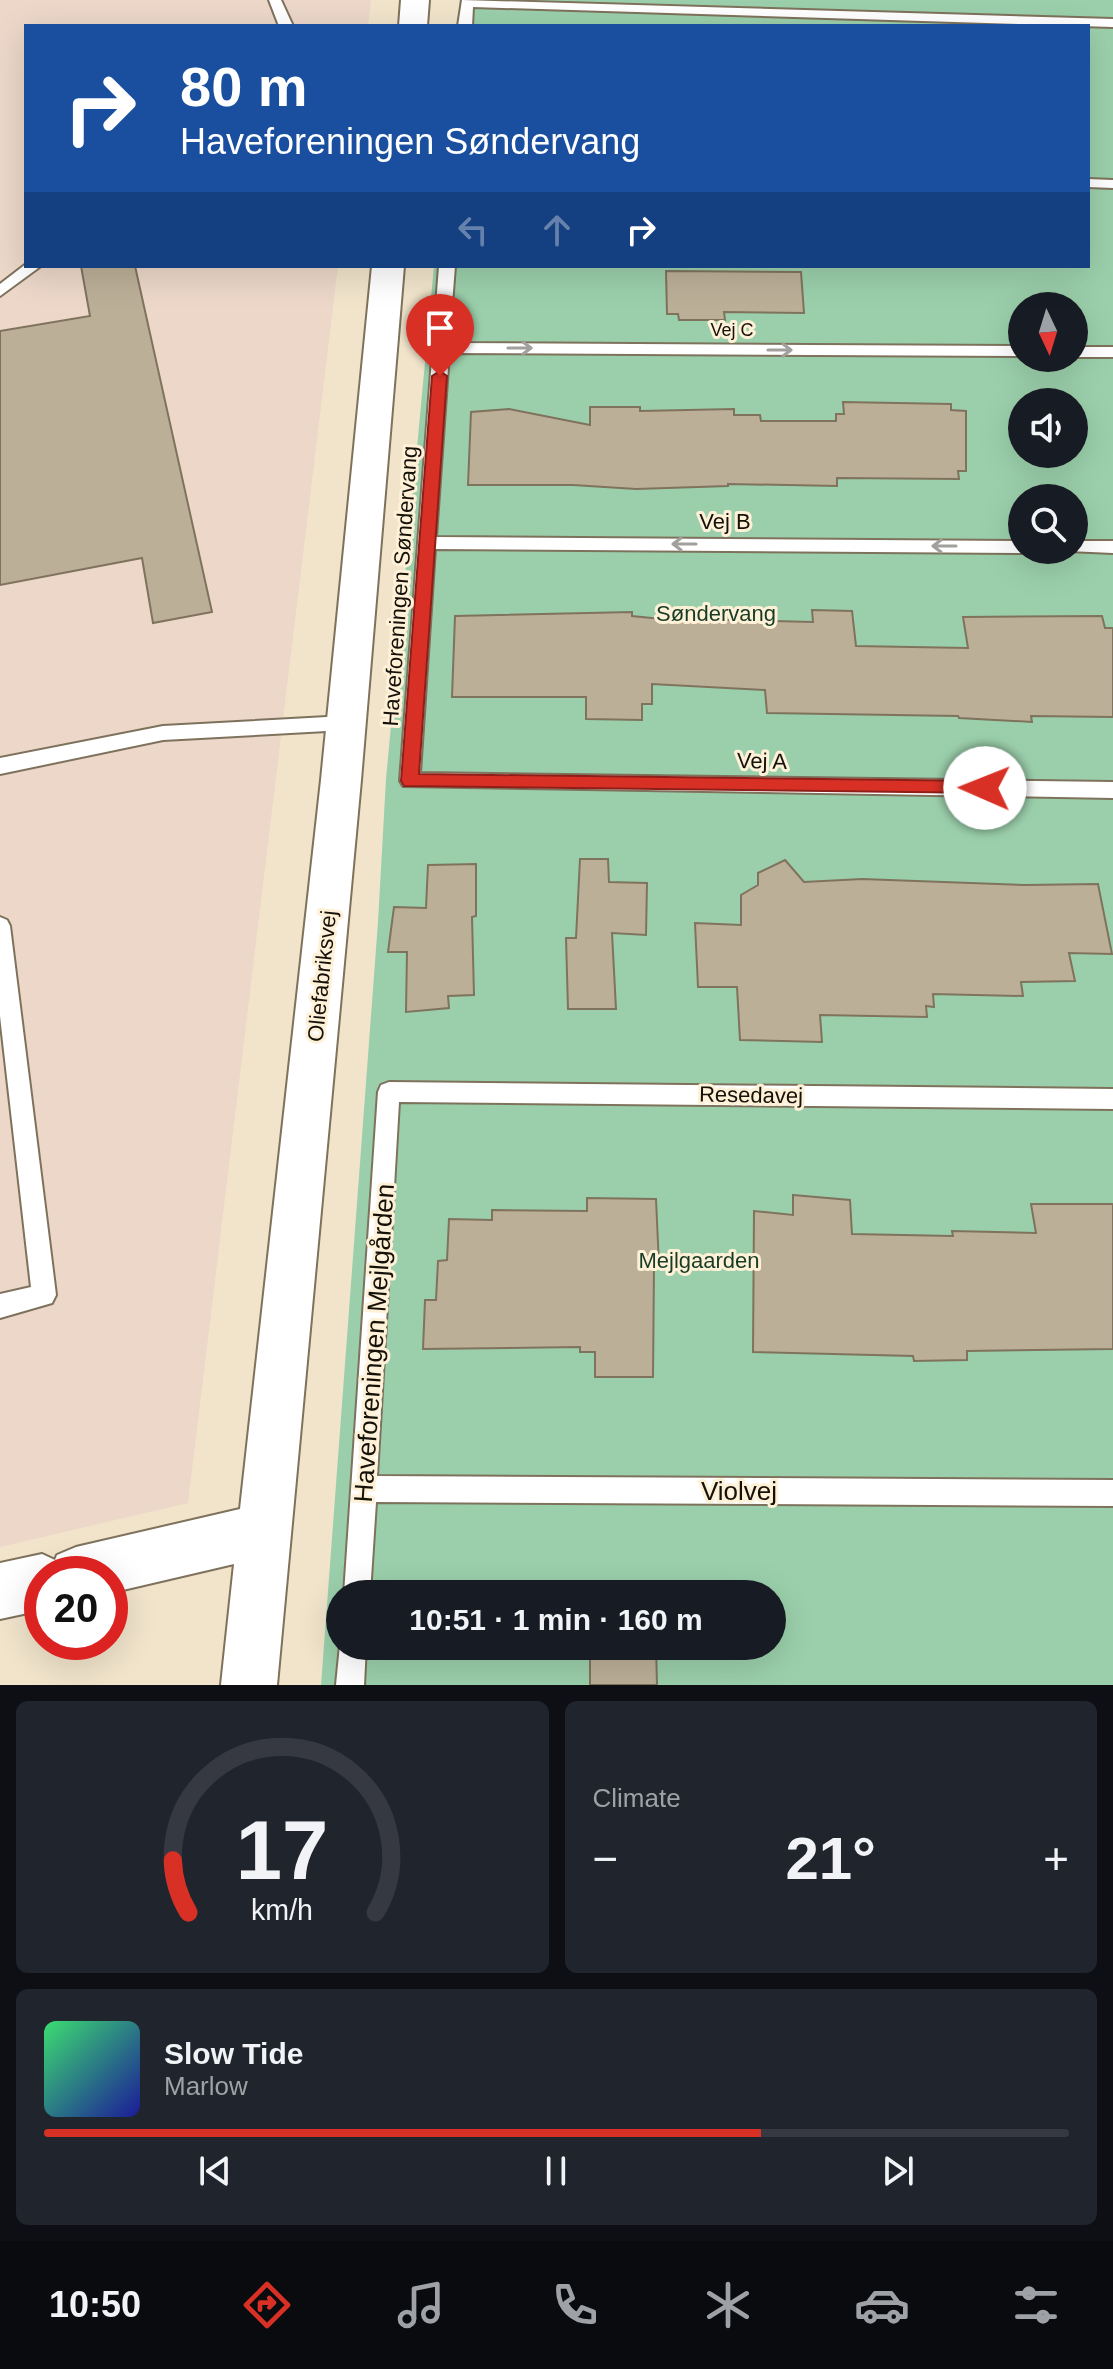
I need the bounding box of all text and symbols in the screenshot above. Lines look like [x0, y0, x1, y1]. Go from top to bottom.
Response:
text: 80 m [180, 55, 308, 118]
icon: right [48, 56, 152, 160]
text: Haveforeningen Søndervang [180, 121, 640, 162]
icon: left [451, 208, 495, 252]
icon: ahead [535, 208, 579, 252]
icon: right [619, 208, 663, 252]
north arrow [1008, 292, 1088, 372]
map controls [1008, 292, 1088, 564]
pin [406, 294, 474, 376]
icon: arrive [418, 306, 462, 350]
street label: Vej C [710, 320, 754, 340]
one-way arrow [506, 340, 533, 356]
one-way arrow [766, 342, 793, 358]
button: sound [1008, 388, 1088, 468]
street label: Haveforeningen Søndervang [378, 445, 422, 727]
button: search [1008, 484, 1088, 564]
street label: Vej B [699, 509, 751, 534]
one-way arrow [671, 536, 698, 552]
one-way arrow [931, 538, 958, 554]
park label: Søndervang [656, 601, 776, 626]
position arrow [943, 746, 1027, 830]
street label: Vej A [737, 748, 788, 774]
street label: Oliefabriksvej [303, 909, 341, 1043]
street label: Resedavej [699, 1082, 803, 1108]
street label: Haveforeningen Mejlgården [348, 1183, 400, 1503]
park label: Mejlgaarden [638, 1248, 760, 1273]
street label: Violvej [701, 1476, 777, 1506]
speed limit sign: 20 [24, 1556, 128, 1660]
text: 10:51 · 1 min · 160 m [409, 1603, 703, 1636]
text: Climate [593, 1783, 681, 1813]
text: 17 [236, 1804, 329, 1897]
text: 21° [785, 1825, 876, 1892]
text: − [593, 1834, 618, 1883]
text: + [1043, 1834, 1069, 1883]
text: km/h [251, 1894, 313, 1926]
text: Slow Tide [164, 2037, 303, 2070]
text: Marlow [164, 2071, 248, 2101]
icon: previous [193, 2149, 237, 2193]
icon: pause [534, 2149, 578, 2193]
icon: next [876, 2149, 920, 2193]
icon: directions [239, 2277, 295, 2333]
icon: music [393, 2277, 449, 2333]
icon: phone [547, 2277, 603, 2333]
icon: climate [700, 2277, 756, 2333]
icon: car [854, 2277, 910, 2333]
icon: filters [1008, 2277, 1064, 2333]
text: 10:50 [49, 2284, 141, 2325]

